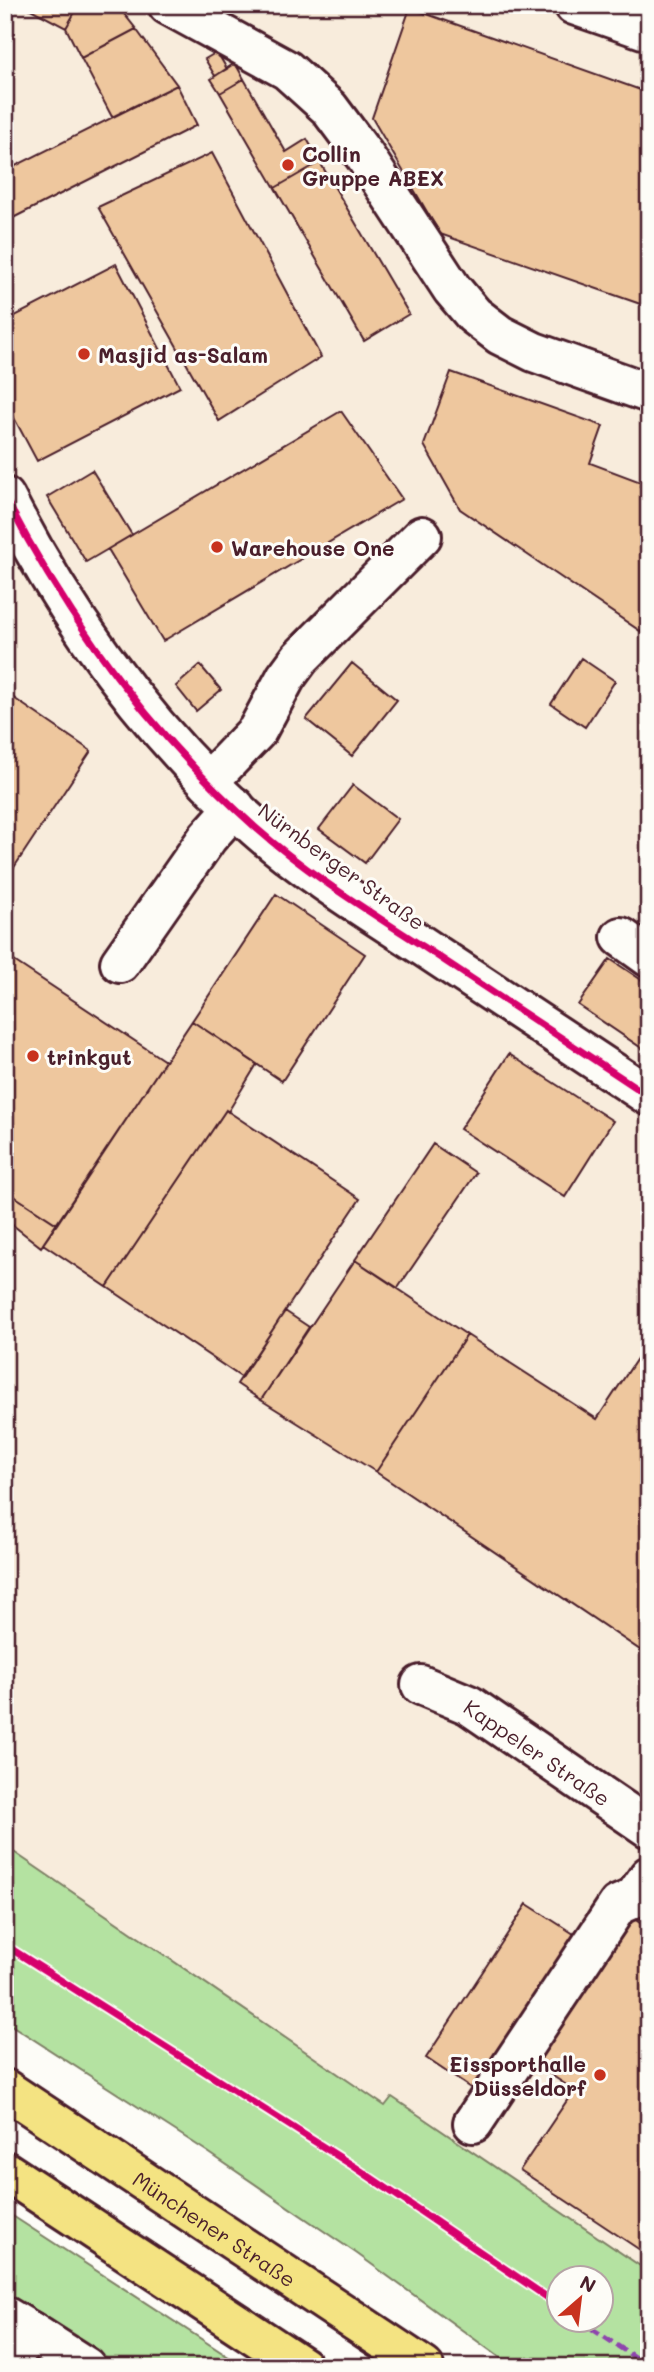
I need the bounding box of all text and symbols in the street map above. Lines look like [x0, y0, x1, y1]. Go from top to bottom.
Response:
place label: Collin Gruppe ABEX [302, 140, 444, 191]
marker: Collin Gruppe ABEX [280, 157, 296, 173]
place label: Masjid as-Salam [98, 341, 268, 368]
marker: Masjid as-Salam [76, 346, 92, 362]
place label: Warehouse One [231, 534, 395, 561]
marker: Warehouse One [209, 539, 225, 555]
street label: Nürnberger Straße [253, 796, 431, 936]
place label: trinkgut [47, 1043, 132, 1070]
marker: trinkgut [25, 1048, 41, 1064]
street label: Kappeler Straße [459, 1692, 616, 1811]
place label: Eissporthalle Düsseldorf [449, 2050, 587, 2101]
marker: Eissporthalle Düsseldorf [592, 2067, 608, 2083]
street label: Münchener Straße [128, 2165, 302, 2292]
north arrow [546, 2264, 616, 2334]
text: N [576, 2269, 600, 2298]

